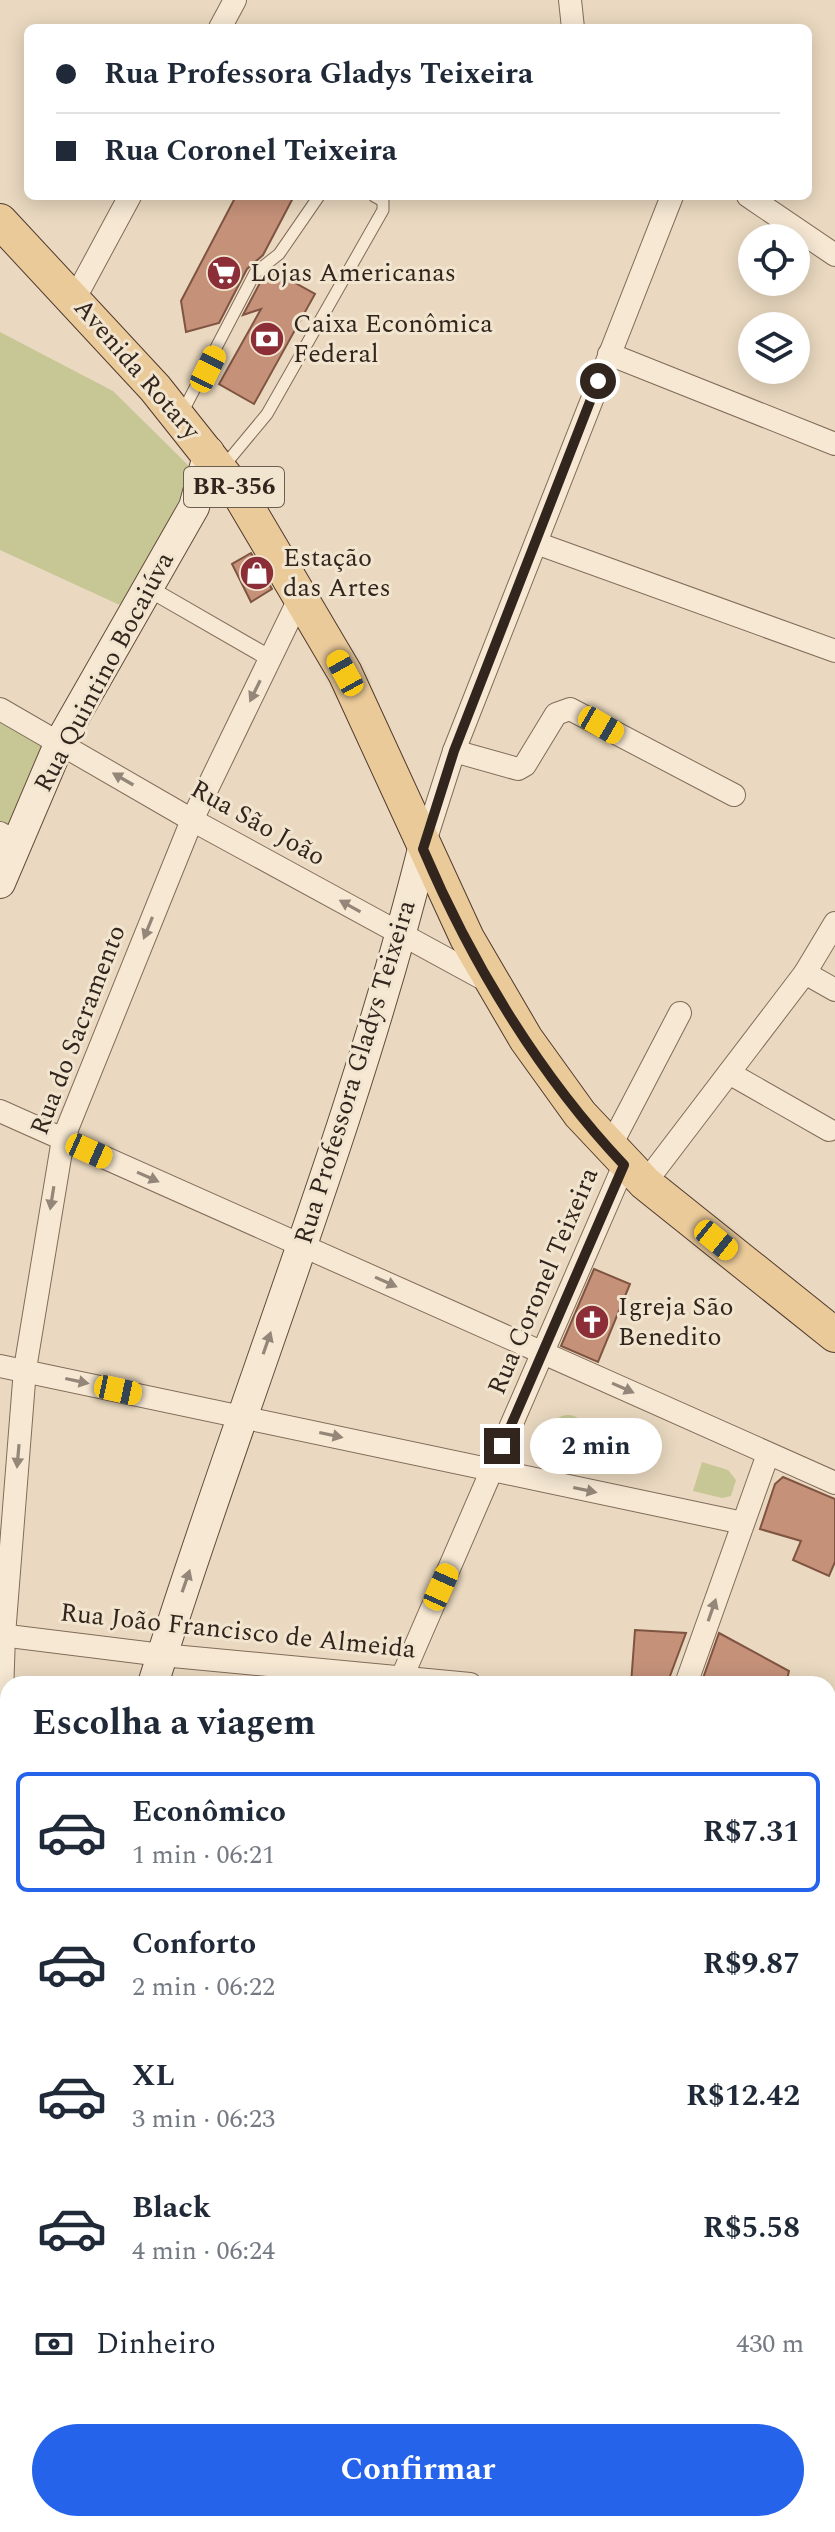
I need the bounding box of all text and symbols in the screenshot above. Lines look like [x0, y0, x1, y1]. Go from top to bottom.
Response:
text: Rua Professora Gladys Teixeira [104, 51, 533, 97]
text: Rua Coronel Teixeira [104, 128, 397, 174]
map controls [738, 224, 810, 384]
button: locate [738, 224, 810, 296]
place label: Lojas Americanas [250, 253, 456, 293]
supermarket icon: Lojas Americanas [205, 254, 243, 292]
street label: Avenida Rotary [64, 289, 211, 450]
place label: Caixa Econômica Federal [293, 304, 493, 374]
button: layers [738, 312, 810, 384]
bank icon: Caixa Econômica Federal [248, 320, 286, 358]
car [187, 342, 229, 396]
route start [580, 363, 616, 399]
road number: BR-356 [184, 467, 284, 507]
place label: Estação das Artes [283, 538, 391, 608]
street label: Rua Quintino Bocaiúva [24, 544, 185, 799]
shop icon: Estação das Artes [238, 554, 276, 592]
car [323, 646, 367, 700]
one-way arrow [248, 679, 262, 703]
car [574, 703, 628, 747]
street label: Rua São João [183, 769, 333, 877]
one-way arrow [112, 772, 134, 786]
street label: Rua Professora Gladys Teixeira [284, 895, 427, 1249]
one-way arrow [338, 899, 361, 912]
one-way arrow [142, 916, 155, 940]
street label: Rua do Sacramento [20, 919, 136, 1141]
car [62, 1130, 116, 1172]
street label: Rua Coronel Teixeira [477, 1161, 609, 1401]
one-way arrow [136, 1170, 160, 1183]
one-way arrow [45, 1186, 58, 1211]
car [690, 1216, 742, 1264]
one-way arrow [374, 1275, 398, 1288]
place label: Igreja São Benedito [618, 1287, 733, 1357]
church icon: Igreja São Benedito [573, 1303, 611, 1341]
one-way arrow [262, 1331, 274, 1355]
car [92, 1373, 144, 1407]
one-way arrow [64, 1375, 89, 1388]
one-way arrow [612, 1381, 635, 1395]
callout: 2 min [530, 1418, 662, 1474]
text: 2 min [561, 1426, 631, 1466]
route end [484, 1428, 520, 1464]
one-way arrow [318, 1430, 343, 1442]
one-way arrow [11, 1444, 24, 1469]
one-way arrow [573, 1484, 598, 1497]
car [420, 1560, 462, 1614]
one-way arrow [181, 1569, 193, 1593]
street label: Rua João Francisco de Almeida [58, 1592, 418, 1670]
one-way arrow [706, 1598, 719, 1622]
text: Escolha a viagem [32, 1696, 316, 1751]
text: Econômico [132, 1789, 286, 1835]
icon: car [36, 1796, 108, 1868]
text: R$7.31 [703, 1809, 800, 1855]
text: 1 min · 06:21 [132, 1835, 275, 1875]
text: Conforto [132, 1921, 256, 1967]
icon: car [36, 1928, 108, 2000]
text: R$9.87 [703, 1941, 800, 1987]
text: 2 min · 06:22 [132, 1967, 275, 2007]
text: XL [132, 2053, 175, 2099]
icon: car [36, 2060, 108, 2132]
text: R$12.42 [686, 2073, 800, 2119]
text: 3 min · 06:23 [132, 2099, 275, 2139]
text: Black [132, 2185, 211, 2231]
icon: car [36, 2192, 108, 2264]
text: R$5.58 [703, 2205, 800, 2251]
text: 4 min · 06:24 [132, 2231, 275, 2271]
text: Dinheiro [96, 2321, 216, 2367]
icon: cash [32, 2322, 76, 2366]
text: 430 m [736, 2324, 804, 2364]
button: Confirmar [32, 2424, 804, 2516]

